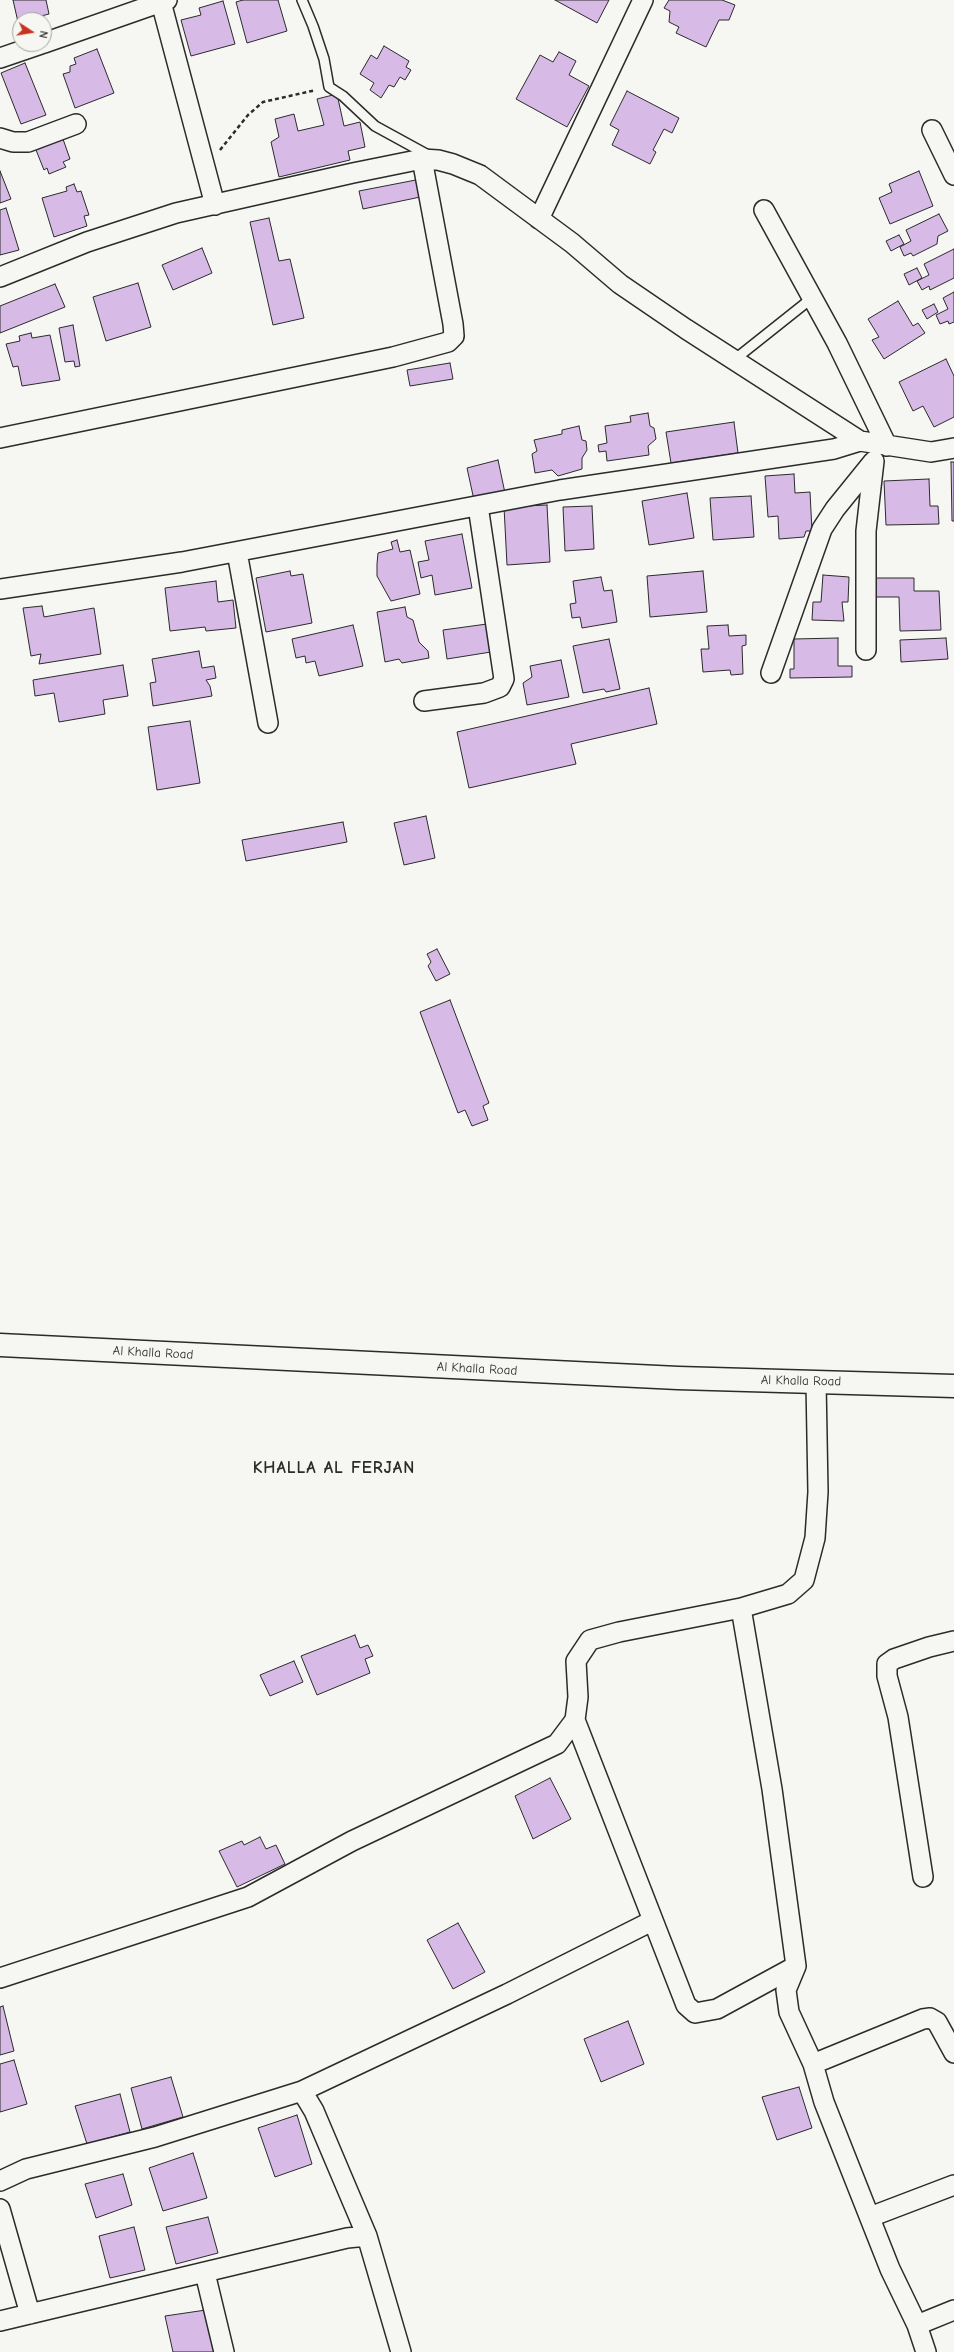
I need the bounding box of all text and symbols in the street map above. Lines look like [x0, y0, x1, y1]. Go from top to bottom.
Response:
north arrow [12, 12, 52, 52]
text: N [36, 30, 50, 39]
street label: Al Khalla Road [112, 1343, 194, 1363]
street label: Al Khalla Road [436, 1359, 518, 1379]
street label: Al Khalla Road [761, 1372, 841, 1390]
district label: KHALLA AL FERJAN [253, 1458, 415, 1478]

